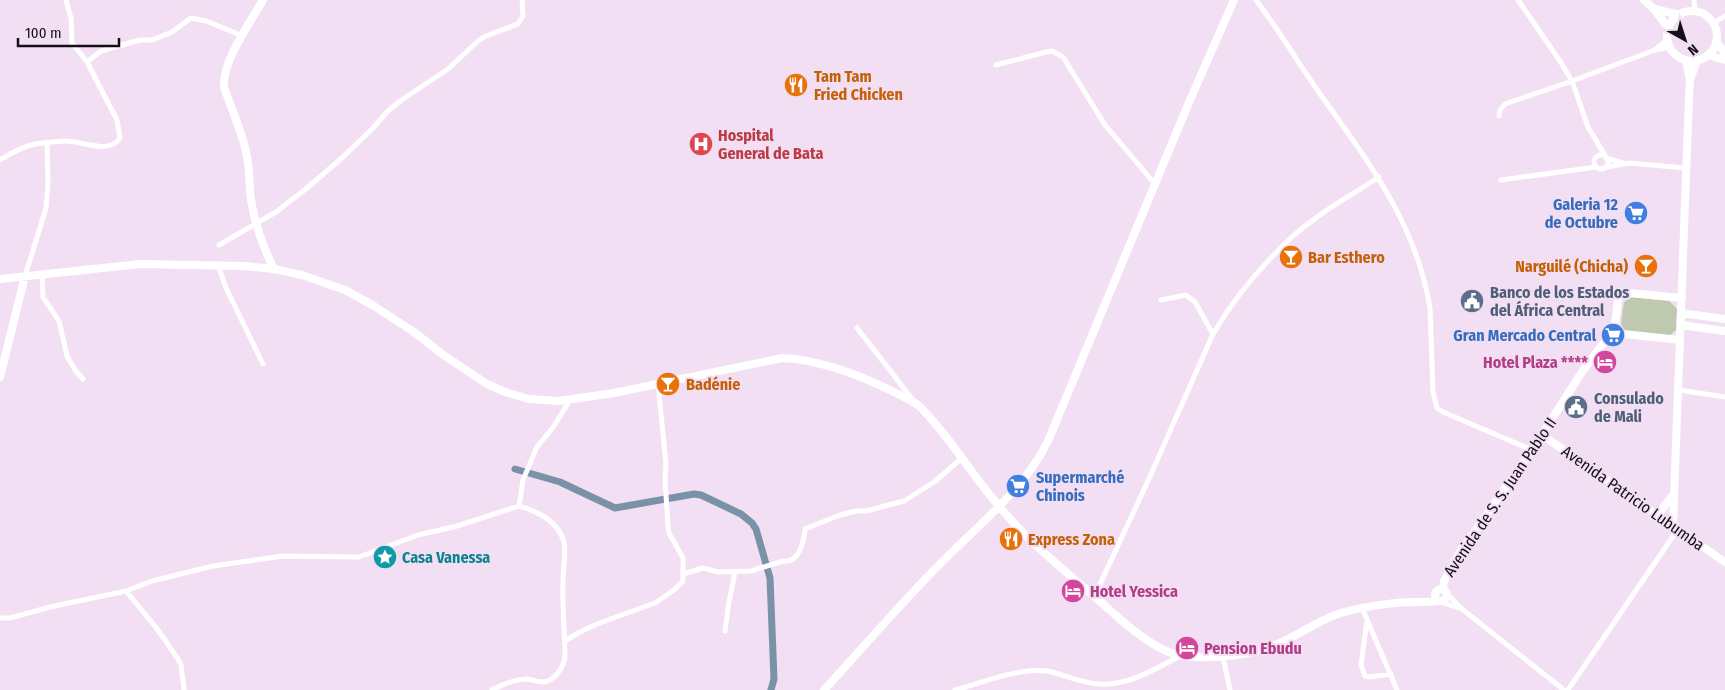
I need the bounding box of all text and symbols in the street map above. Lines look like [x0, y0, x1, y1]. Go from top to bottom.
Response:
scale bar [18, 15, 119, 47]
north arrow [1660, 15, 1710, 65]
text: 100 m [25, 24, 62, 42]
text: N [1684, 40, 1701, 59]
place label: Tam Tam Fried Chicken [814, 67, 903, 104]
restaurant icon: Tam Tam Fried Chicken [783, 72, 809, 98]
place label: Hospital General de Bata [718, 126, 823, 163]
hospital icon: Hospital General de Bata [688, 131, 714, 157]
place label: Galeria 12 de Octubre [1545, 195, 1619, 232]
supermarket icon: Galeria 12 de Octubre [1623, 200, 1649, 226]
bar icon: Bar Esthero [1278, 244, 1304, 270]
place label: Bar Esthero [1308, 248, 1385, 267]
bar icon: Narguilé (Chicha) [1633, 253, 1659, 279]
place label: Narguilé (Chicha) [1515, 257, 1628, 276]
place label: Banco de los Estados del África Central [1490, 283, 1629, 320]
public building icon: Banco de los Estados del África Central [1459, 288, 1485, 314]
supermarket icon: Gran Mercado Central [1600, 322, 1626, 348]
place label: Gran Mercado Central [1453, 326, 1597, 345]
hotel icon: Hotel Plaza **** [1592, 349, 1618, 375]
place label: Hotel Plaza **** [1483, 353, 1588, 372]
bar icon: Badénie [655, 371, 681, 397]
place label: Badénie [686, 375, 740, 394]
place label: Consulado de Mali [1594, 389, 1664, 426]
public building icon: Consulado de Mali [1563, 394, 1589, 420]
street label: Avenida de S. S. Juan Pablo II [1440, 414, 1560, 580]
street label: Avenida Patricio Lubumba [1558, 441, 1708, 555]
place label: Supermarché Chinois [1036, 468, 1124, 505]
supermarket icon: Supermarché Chinois [1005, 473, 1031, 499]
restaurant icon: Express Zona [998, 526, 1024, 552]
place label: Express Zona [1028, 530, 1115, 549]
place icon: Casa Vanessa [372, 544, 398, 570]
place label: Casa Vanessa [402, 548, 490, 567]
hotel icon: Hotel Yessica [1060, 578, 1086, 604]
place label: Hotel Yessica [1090, 582, 1178, 601]
hotel icon: Pension Ebudu [1174, 635, 1200, 661]
place label: Pension Ebudu [1204, 639, 1302, 658]

